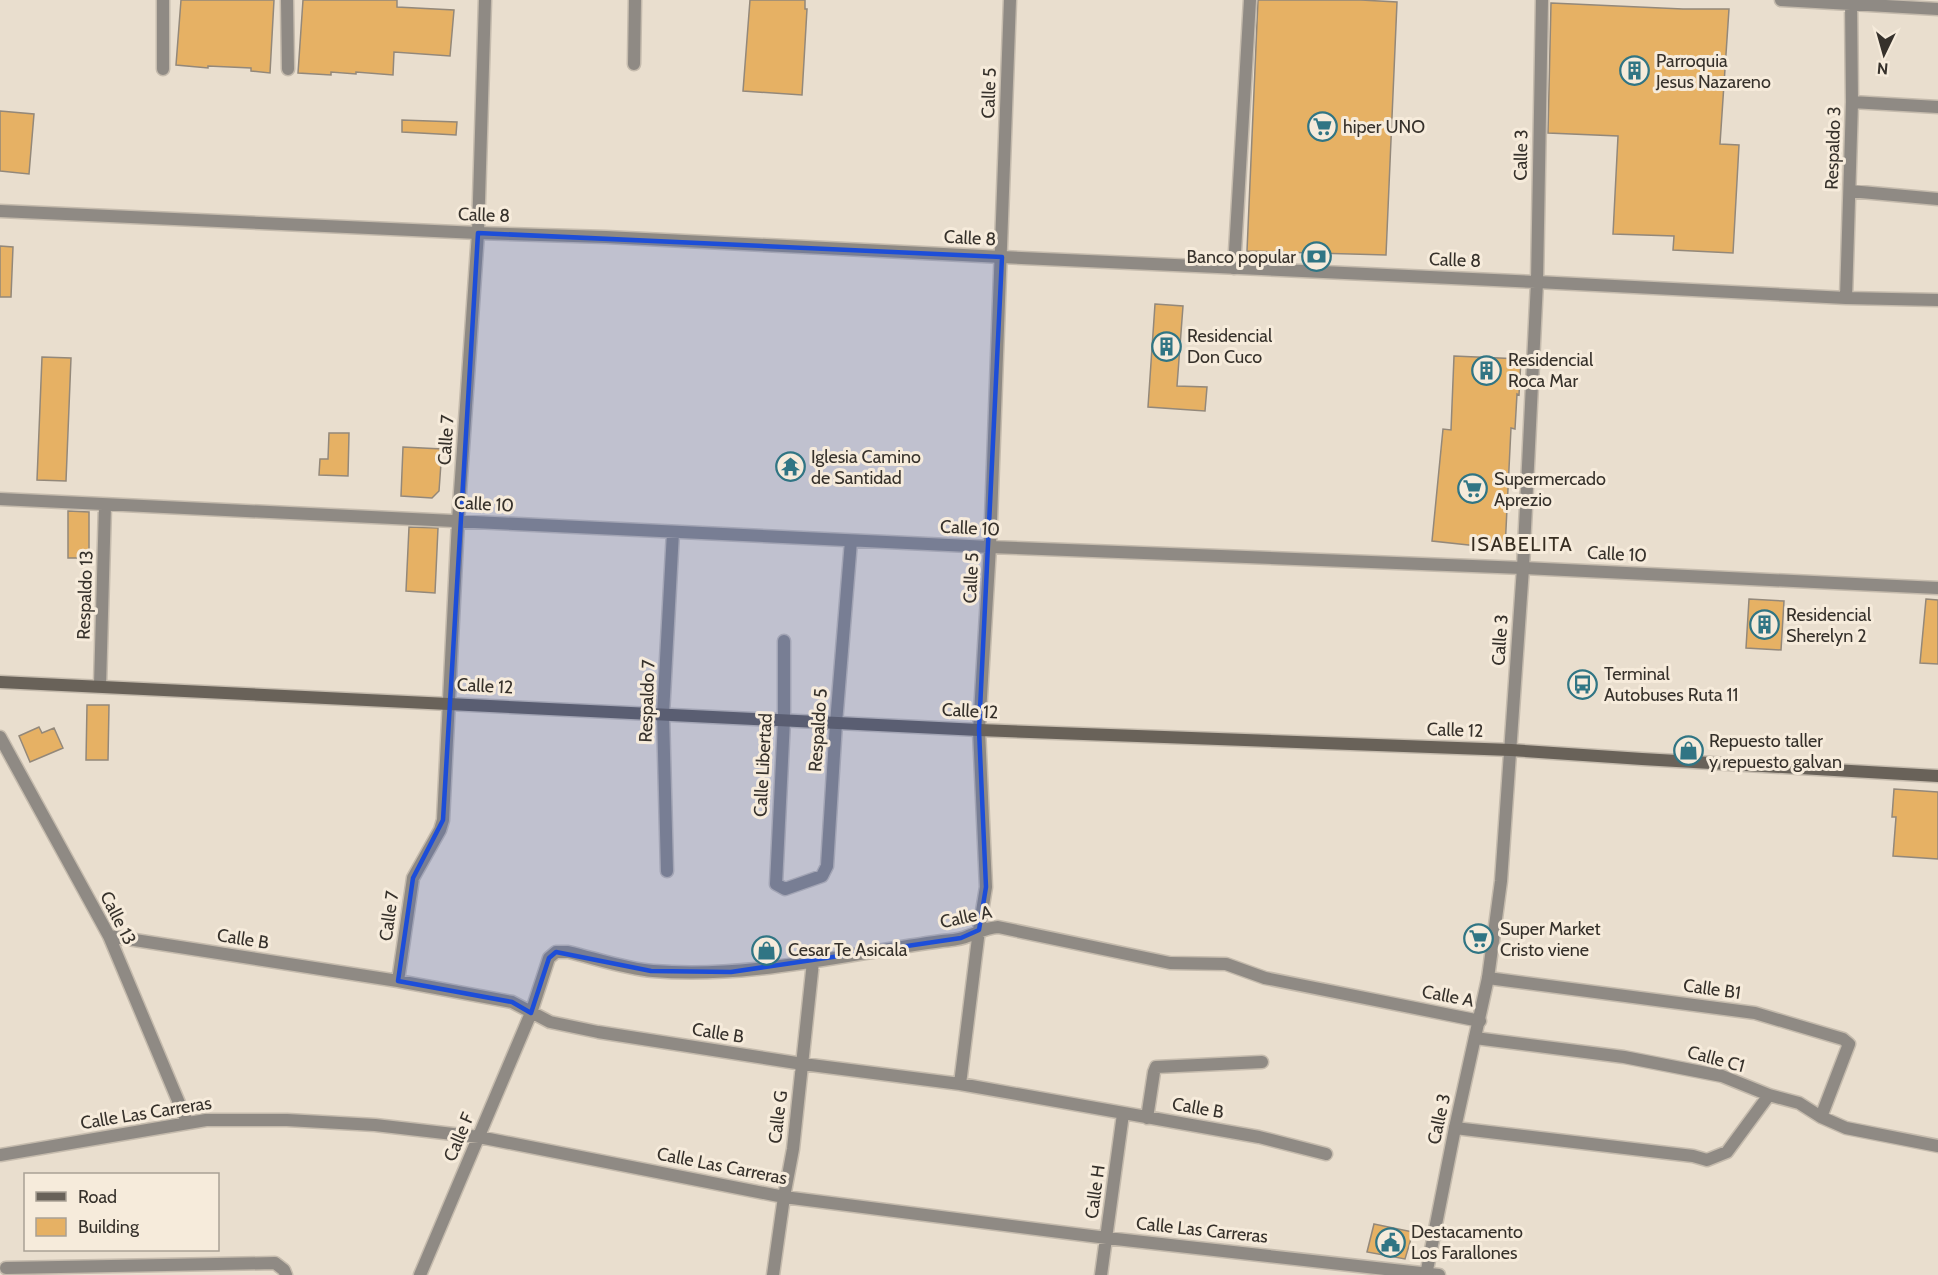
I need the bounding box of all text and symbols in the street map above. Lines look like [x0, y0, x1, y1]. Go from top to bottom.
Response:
north arrow [1854, 24, 1914, 84]
place label: Parroquia Jesus Nazareno [1655, 50, 1771, 93]
building icon: Parroquia Jesus Nazareno [1619, 55, 1651, 87]
text: N [1876, 58, 1889, 78]
street label: Calle 5 [977, 67, 1001, 119]
street label: Respaldo 3 [1821, 106, 1845, 190]
supermarket icon: hiper UNO [1306, 111, 1338, 143]
place label: hiper UNO [1343, 116, 1425, 138]
street label: Calle 3 [1510, 129, 1532, 181]
street label: Calle 8 [457, 203, 511, 227]
street label: Calle 8 [943, 226, 997, 250]
bank icon: Banco popular [1301, 241, 1333, 273]
place label: Banco popular [1187, 246, 1296, 268]
street label: Calle 8 [1428, 248, 1482, 272]
place label: Residencial Don Cuco [1187, 325, 1273, 368]
building icon: Residencial Don Cuco [1150, 330, 1182, 362]
place label: Residencial Roca Mar [1508, 349, 1594, 392]
building icon: Residencial Roca Mar [1471, 354, 1503, 386]
street label: Calle 7 [433, 414, 459, 466]
place label: Iglesia Camino de Santidad [811, 446, 921, 489]
temple icon: Iglesia Camino de Santidad [774, 451, 806, 483]
place label: Supermercado Aprezio [1494, 468, 1606, 511]
supermarket icon: Supermercado Aprezio [1457, 473, 1489, 505]
street label: Calle 10 [454, 491, 514, 517]
street label: Calle 10 [940, 515, 1000, 541]
district label: ISABELITA [1471, 532, 1573, 556]
street label: Calle 10 [1587, 541, 1647, 567]
street label: Respaldo 13 [72, 550, 98, 640]
street label: Calle 5 [959, 552, 983, 604]
place label: Residencial Sherelyn 2 [1786, 604, 1872, 647]
building icon: Residencial Sherelyn 2 [1749, 609, 1781, 641]
street label: Calle 3 [1487, 614, 1513, 666]
street label: Respaldo 7 [635, 659, 659, 743]
place label: Terminal Autobuses Ruta 11 [1604, 663, 1738, 706]
bus stop icon: Terminal Autobuses Ruta 11 [1567, 668, 1599, 700]
street label: Calle 12 [456, 674, 514, 698]
street label: Respaldo 5 [804, 687, 832, 773]
street label: Calle 12 [941, 699, 999, 723]
street label: Calle Libertad [749, 713, 777, 817]
street label: Calle 12 [1426, 718, 1484, 742]
place label: Repuesto taller y repuesto galvan [1709, 730, 1842, 773]
shop icon: Repuesto taller y repuesto galvan [1672, 735, 1704, 767]
street label: Calle 13 [95, 888, 141, 948]
street label: Calle 7 [375, 889, 403, 943]
street label: Calle A [938, 901, 994, 933]
place label: Super Market Cristo viene [1500, 918, 1601, 961]
supermarket icon: Super Market Cristo viene [1463, 923, 1495, 955]
street label: Calle B [216, 924, 271, 954]
shop icon: Cesar Te Asicala [751, 934, 783, 966]
place label: Cesar Te Asicala [788, 939, 908, 961]
street label: Calle B1 [1682, 974, 1742, 1004]
street label: Calle A [1420, 980, 1476, 1012]
street label: Calle B [691, 1018, 746, 1048]
street label: Calle C1 [1685, 1041, 1747, 1077]
street label: Calle G [764, 1089, 792, 1145]
street label: Calle Las Carreras [79, 1092, 213, 1134]
street label: Calle 3 [1423, 1092, 1455, 1146]
street label: Calle B [1170, 1093, 1226, 1123]
street label: Calle F [439, 1109, 479, 1165]
street label: Calle Las Carreras [655, 1143, 789, 1189]
street label: Calle H [1080, 1164, 1110, 1220]
legend [24, 1173, 219, 1251]
text: Road [78, 1186, 117, 1208]
street label: Calle Las Carreras [1135, 1212, 1269, 1248]
text: Building [78, 1216, 140, 1238]
place label: Destacamento Los Farallones [1411, 1221, 1523, 1264]
public building icon: Destacamento Los Farallones [1374, 1226, 1406, 1258]

